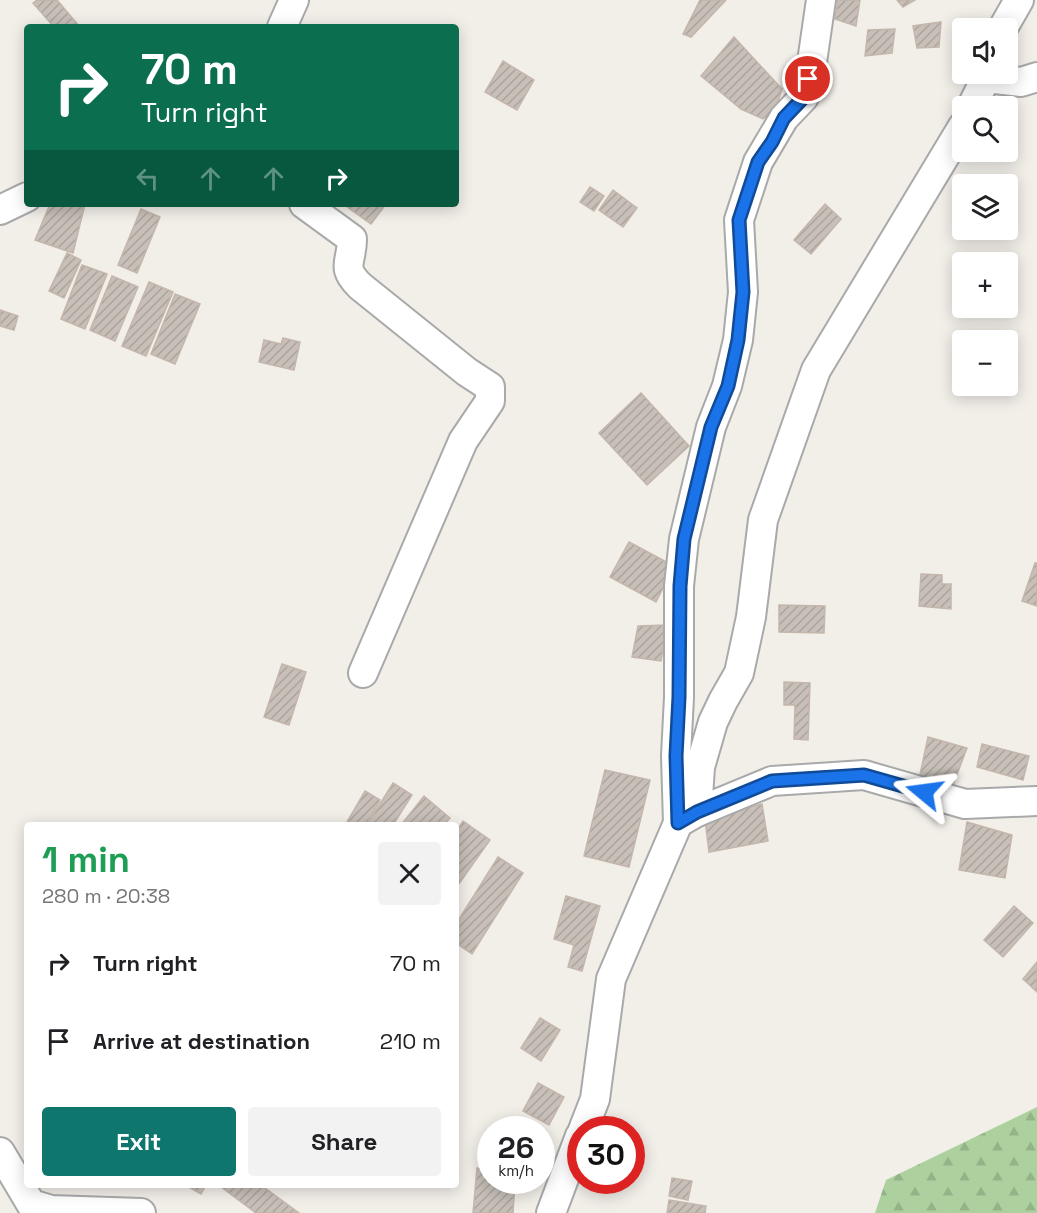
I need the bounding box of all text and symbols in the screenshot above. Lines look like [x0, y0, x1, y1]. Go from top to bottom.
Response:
map controls [952, 18, 1018, 396]
button: sound [952, 18, 1018, 84]
text: 70 m [141, 43, 238, 96]
icon: right [42, 48, 120, 126]
pin [782, 53, 833, 104]
icon: arrive [791, 62, 824, 95]
text: Turn right [141, 95, 268, 130]
button: search [952, 96, 1018, 162]
icon: left [131, 162, 164, 195]
icon: ahead [194, 162, 227, 195]
icon: ahead [257, 162, 290, 195]
icon: right [320, 162, 353, 195]
button: layers [952, 174, 1018, 240]
button: + [952, 252, 1018, 318]
button: − [952, 330, 1018, 396]
position arrow [892, 760, 956, 824]
text: 1 min [42, 837, 130, 883]
button: close [378, 842, 441, 905]
text: 280 m · 20:38 [42, 883, 170, 909]
icon: right [42, 947, 75, 980]
text: Turn right [93, 949, 198, 977]
text: 70 m [390, 949, 441, 977]
icon: arrive [42, 1025, 75, 1058]
text: Arrive at destination [93, 1027, 310, 1055]
text: 210 m [380, 1027, 441, 1055]
button: Exit [42, 1107, 236, 1176]
button: Share [248, 1107, 441, 1176]
speed limit sign: 30 [567, 1116, 645, 1194]
text: 26 [498, 1128, 534, 1167]
text: km/h [498, 1161, 534, 1180]

